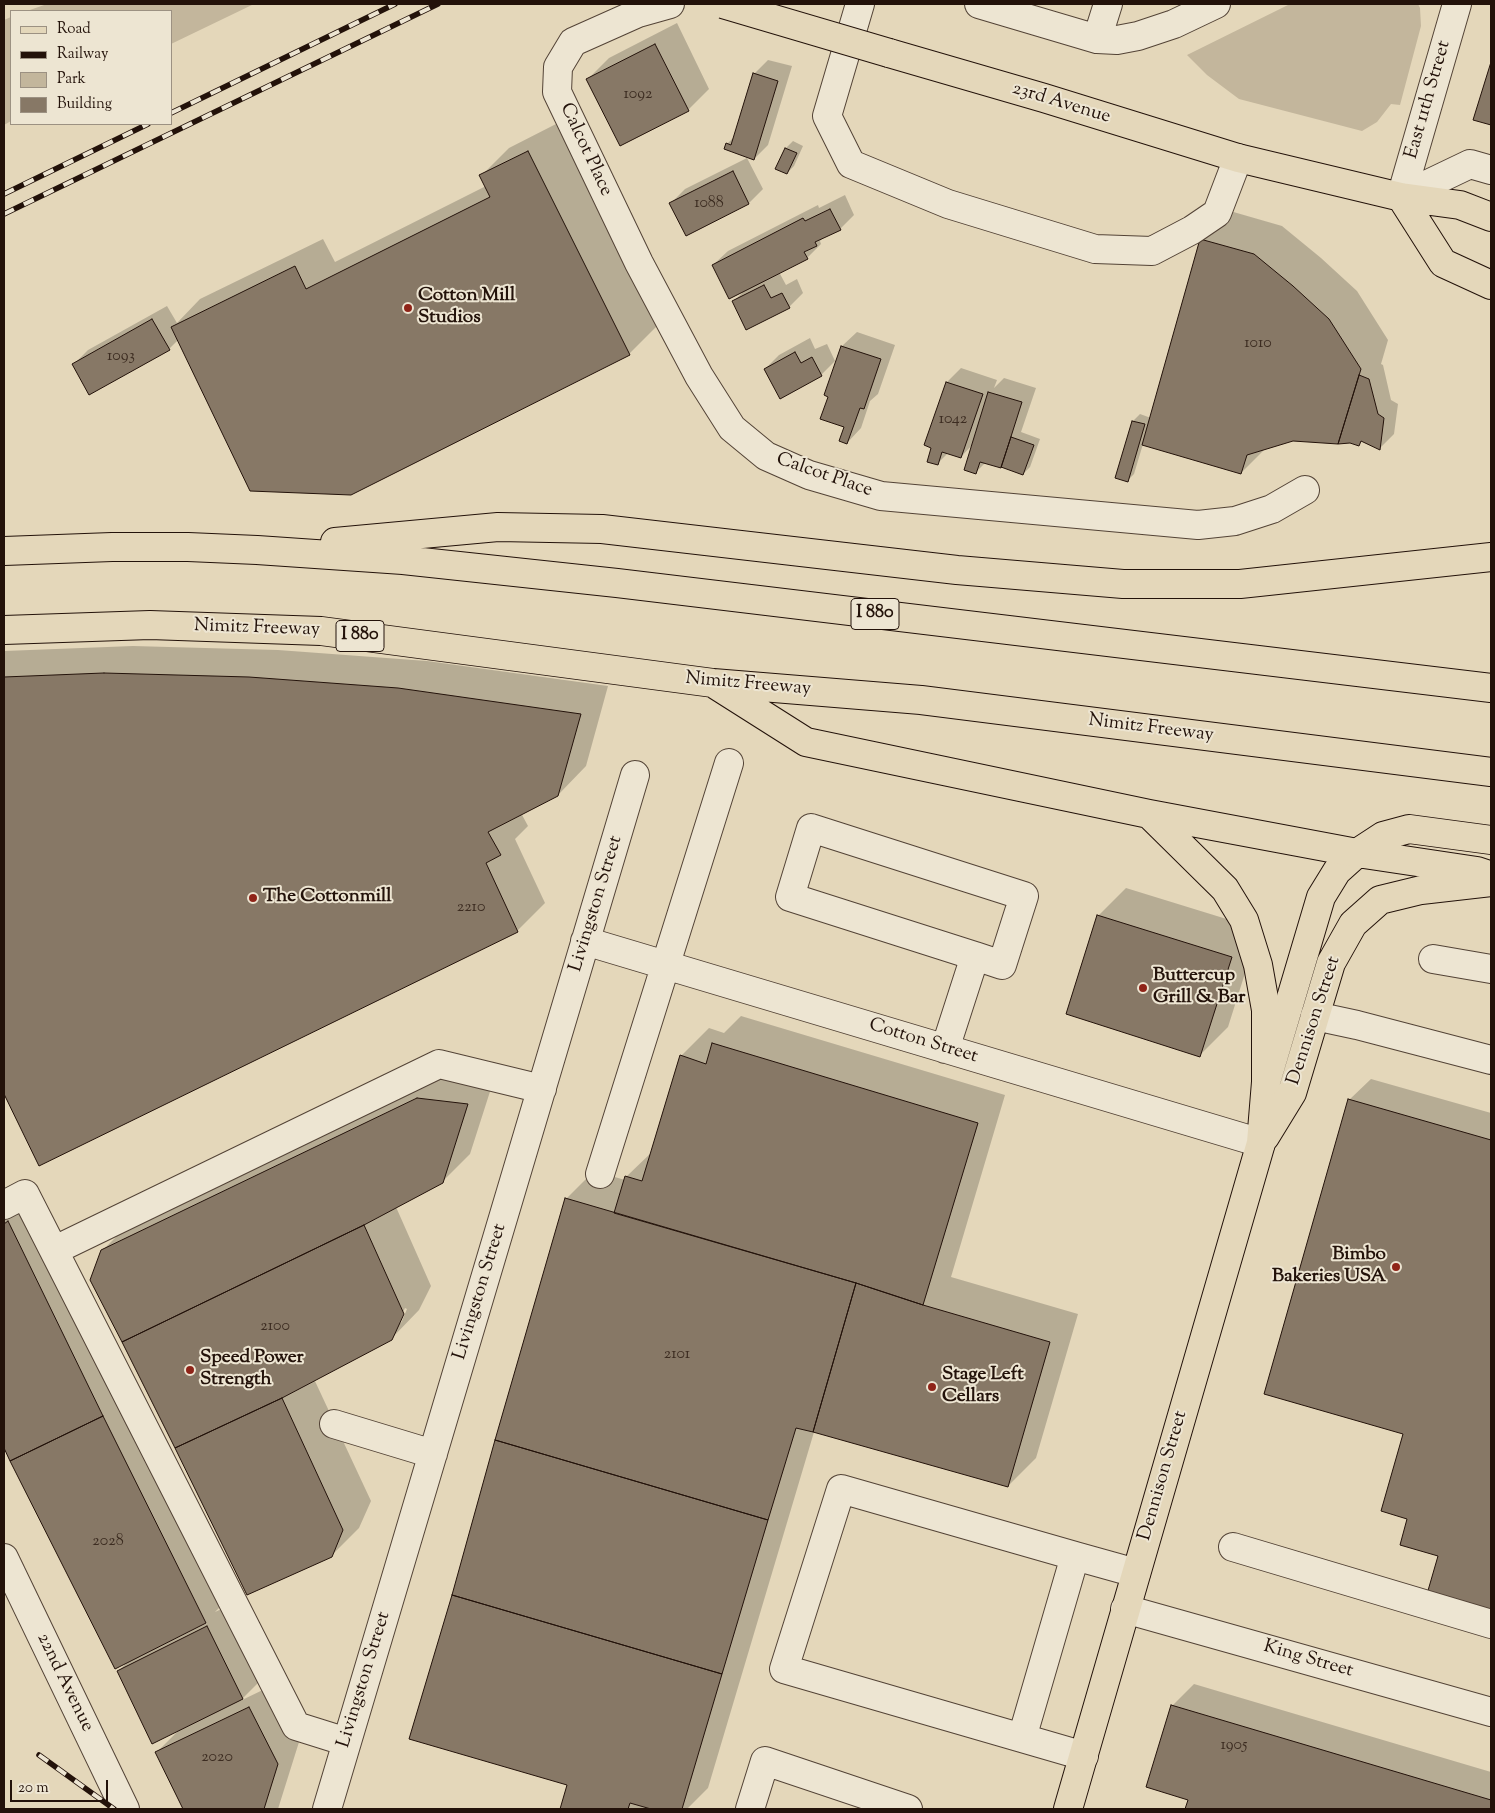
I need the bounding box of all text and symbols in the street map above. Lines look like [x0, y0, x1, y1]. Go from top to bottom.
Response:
legend [10, 10, 172, 125]
text: Road [57, 19, 91, 40]
street label: East 11th Street [1401, 38, 1457, 162]
text: Railway [57, 44, 108, 65]
text: Park [57, 69, 86, 90]
street label: 23rd Avenue [1009, 78, 1113, 130]
house number: 1092 [623, 85, 653, 105]
text: Building [57, 94, 112, 115]
street label: Calcot Place [553, 100, 617, 200]
house number: 1088 [694, 194, 724, 214]
place label: Cotton Mill Studios [418, 286, 515, 330]
marker: Cotton Mill Studios [402, 302, 414, 314]
house number: 1010 [1244, 334, 1272, 354]
house number: 1093 [107, 347, 135, 367]
house number: 1042 [939, 410, 967, 430]
street label: Calcot Place [773, 449, 875, 503]
road number: I 880 [851, 598, 899, 630]
street label: Nimitz Freeway [194, 615, 320, 643]
road number: I 880 [336, 620, 384, 652]
street label: Nimitz Freeway [684, 668, 812, 702]
street label: Nimitz Freeway [1087, 710, 1215, 748]
street label: Livingston Street [565, 833, 629, 975]
place label: The Cottonmill [263, 887, 392, 909]
marker: The Cottonmill [247, 892, 259, 904]
house number: 2210 [457, 898, 485, 918]
street label: Dennison Street [1283, 954, 1347, 1088]
place label: Buttercup Grill & Bar [1153, 966, 1245, 1010]
marker: Buttercup Grill & Bar [1137, 982, 1149, 994]
street label: Cotton Street [866, 1015, 980, 1069]
street label: Livingston Street [449, 1221, 513, 1363]
place label: Bimbo Bakeries USA [1272, 1245, 1386, 1289]
marker: Bimbo Bakeries USA [1390, 1261, 1402, 1273]
house number: 2100 [260, 1317, 290, 1337]
house number: 2101 [664, 1345, 690, 1365]
place label: Speed Power Strength [200, 1348, 304, 1392]
marker: Speed Power Strength [184, 1364, 196, 1376]
place label: Stage Left Cellars [942, 1365, 1024, 1409]
marker: Stage Left Cellars [926, 1381, 938, 1393]
street label: Dennison Street [1135, 1408, 1193, 1544]
house number: 2028 [92, 1532, 124, 1552]
street label: Livingston Street [333, 1609, 397, 1751]
street label: 22nd Avenue [30, 1630, 98, 1736]
street label: King Street [1260, 1636, 1356, 1684]
house number: 1905 [1221, 1736, 1247, 1756]
house number: 2020 [201, 1748, 233, 1768]
scale bar [12, 1770, 110, 1802]
text: 20 m [18, 1778, 49, 1799]

